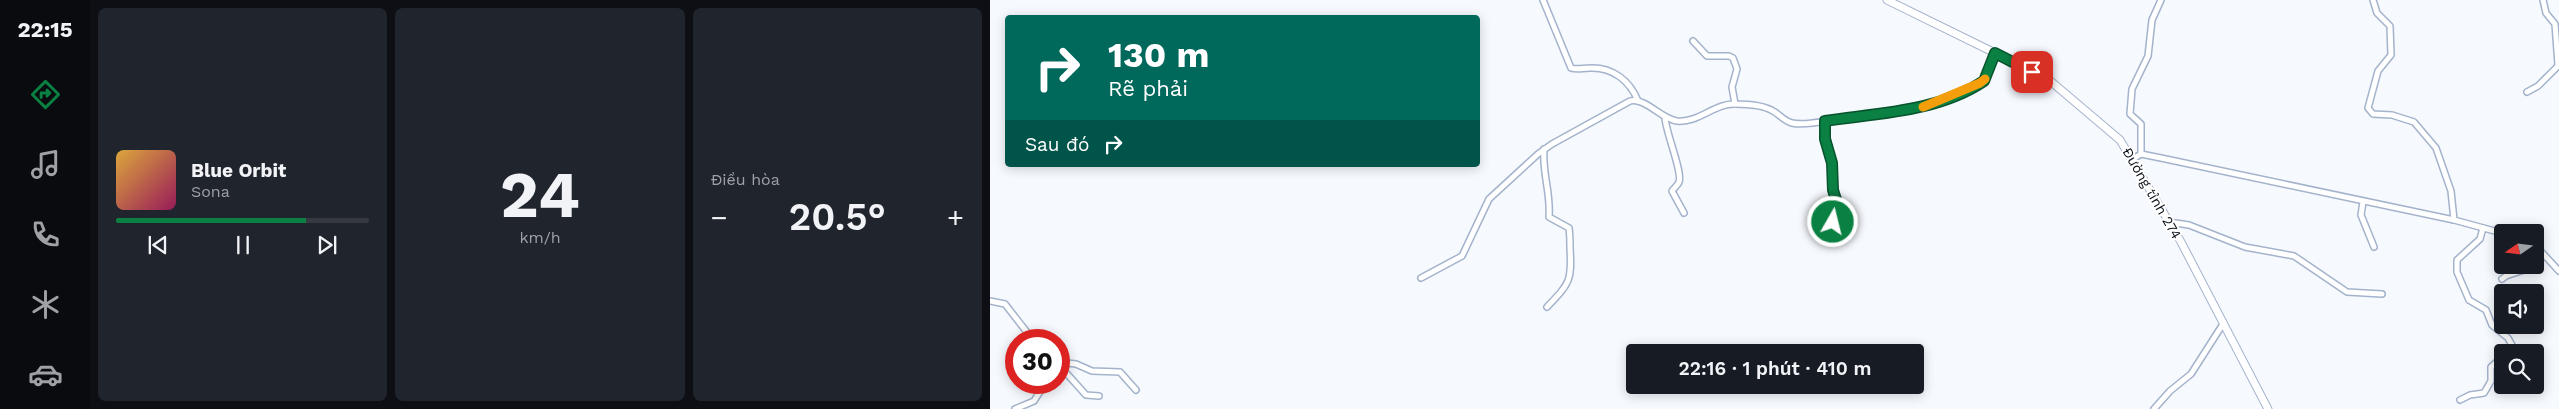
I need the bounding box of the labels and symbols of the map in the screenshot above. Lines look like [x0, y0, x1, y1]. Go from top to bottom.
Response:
pin [2011, 51, 2053, 93]
street label: Đường tỉnh 274 [2119, 144, 2185, 242]
position arrow [1806, 195, 1858, 247]
north arrow [2494, 224, 2544, 274]
speed limit sign: 30 [1005, 329, 1070, 394]

